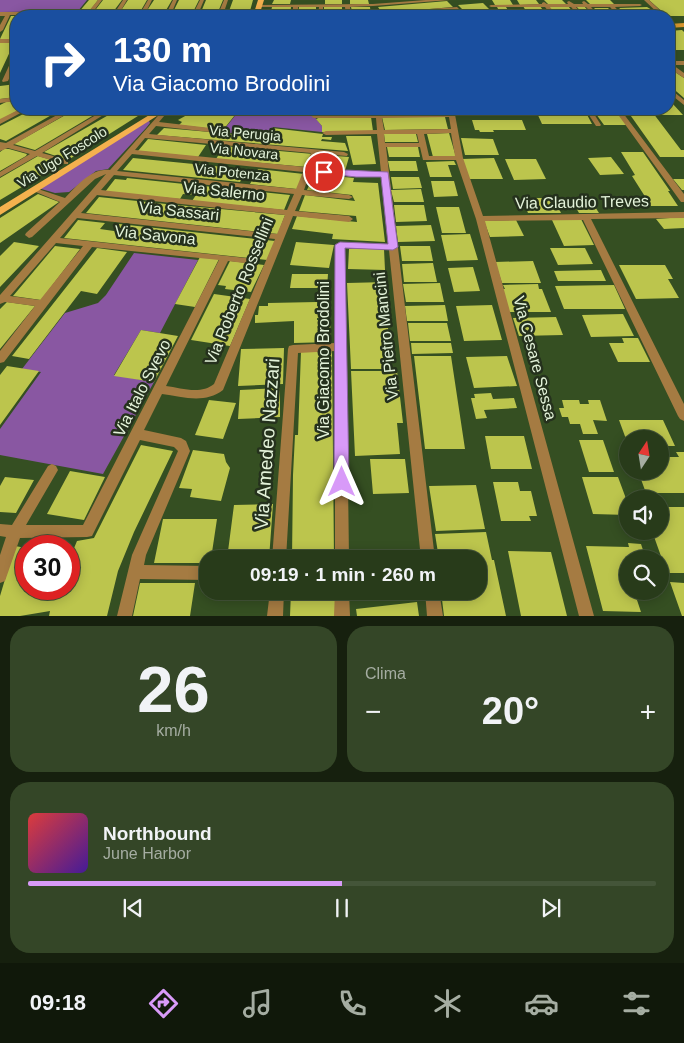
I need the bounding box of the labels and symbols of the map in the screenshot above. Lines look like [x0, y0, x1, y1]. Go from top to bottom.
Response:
street label: Via Perugia [208, 122, 282, 144]
street label: Via Ugo Foscolo [14, 123, 110, 191]
street label: Via Novara [209, 139, 279, 163]
pin [303, 151, 345, 193]
street label: Via Potenza [194, 160, 270, 184]
street label: Via Salerno [182, 178, 266, 204]
street label: Via Claudio Treves [515, 192, 649, 212]
street label: Via Sassari [138, 198, 220, 224]
street label: Via Roberto Rossellini [202, 215, 276, 367]
street label: Via Savona [114, 222, 197, 248]
street label: Via Pietro Mancini [371, 271, 401, 401]
street label: Via Giacomo Brodolini [315, 281, 332, 439]
street label: Via Cesare Sessa [510, 294, 560, 422]
street label: Via Italo Svevo [110, 337, 174, 439]
street label: Via Amedeo Nazzari [251, 358, 283, 530]
north arrow [619, 430, 669, 480]
position arrow [315, 455, 367, 507]
speed limit sign: 30 [15, 535, 80, 600]

